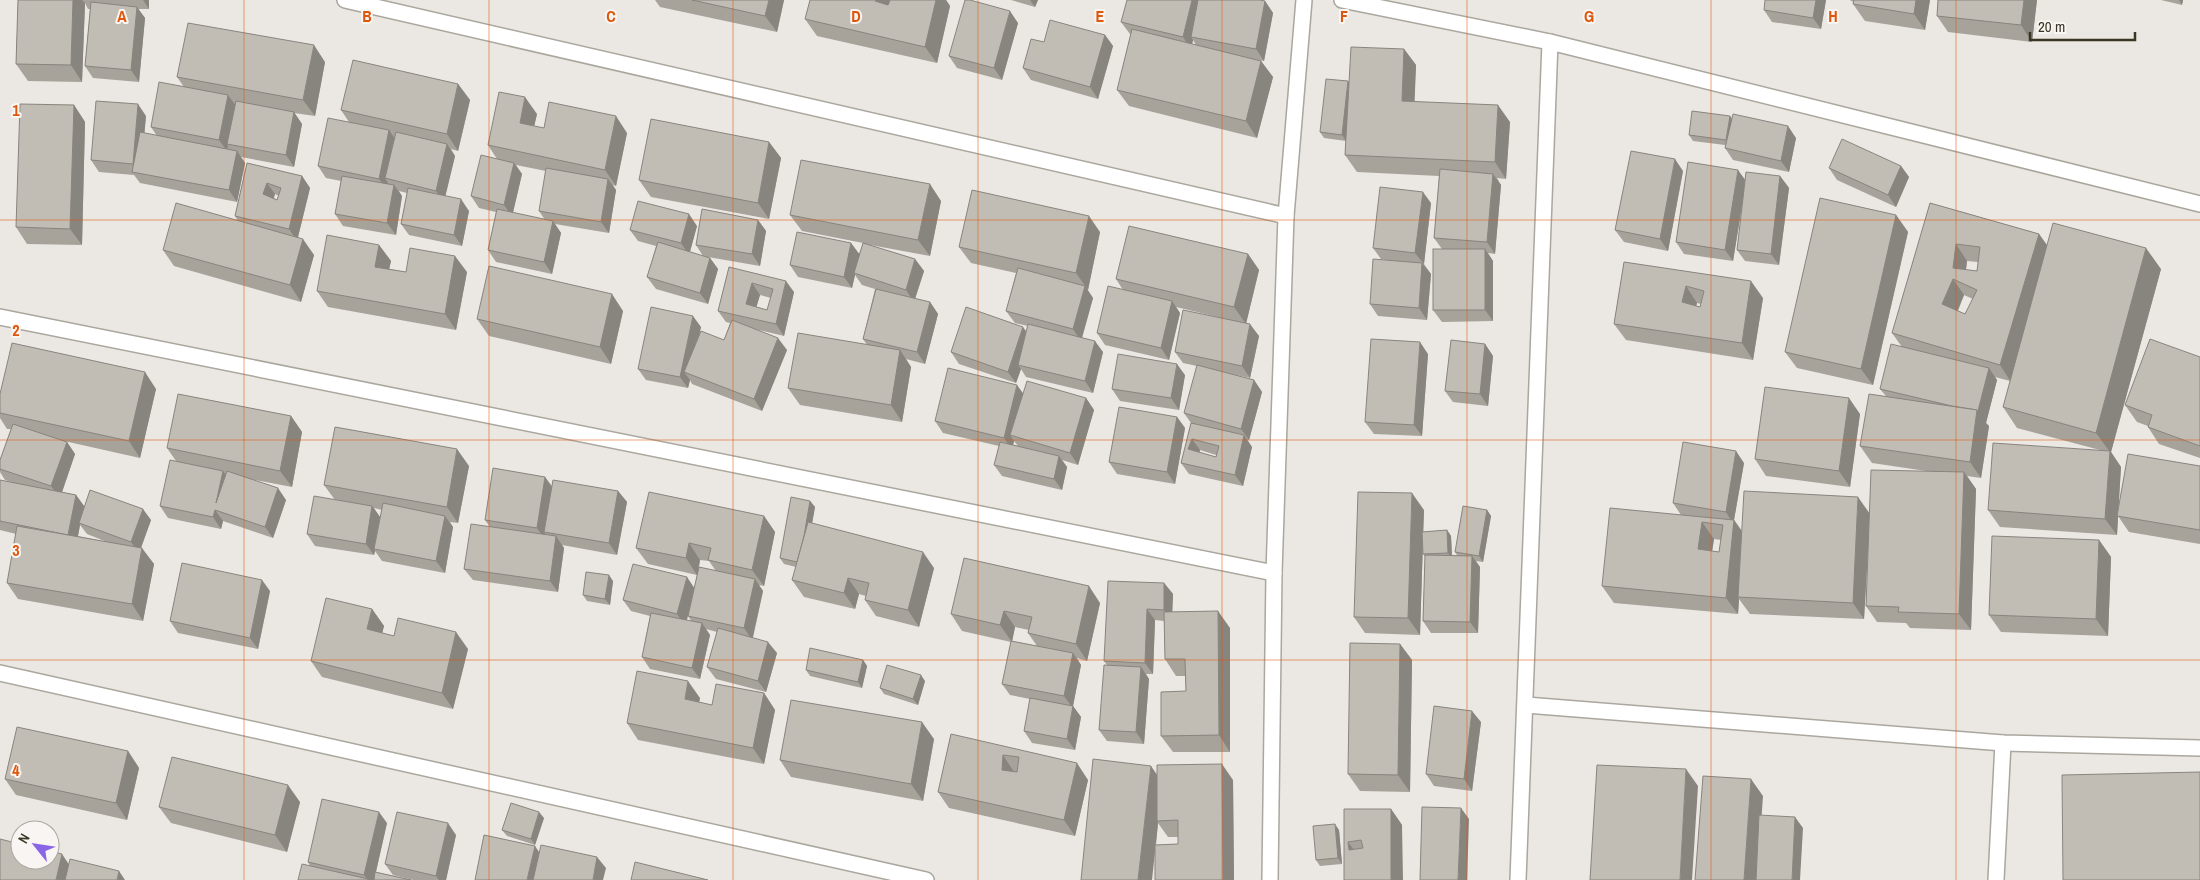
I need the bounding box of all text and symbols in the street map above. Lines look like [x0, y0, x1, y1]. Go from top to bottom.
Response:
text: A [117, 5, 127, 27]
text: B [362, 5, 372, 27]
text: C [606, 5, 616, 27]
text: D [851, 5, 861, 27]
text: E [1096, 5, 1105, 27]
text: F [1340, 5, 1348, 27]
text: G [1584, 5, 1594, 27]
text: H [1828, 5, 1838, 27]
scale bar [2030, 10, 2135, 42]
text: 20 m [2038, 16, 2065, 37]
text: 1 [12, 99, 20, 121]
text: 2 [12, 319, 20, 341]
text: 3 [12, 539, 20, 561]
text: 4 [12, 759, 20, 781]
north arrow [10, 820, 60, 870]
text: N [14, 830, 34, 847]

